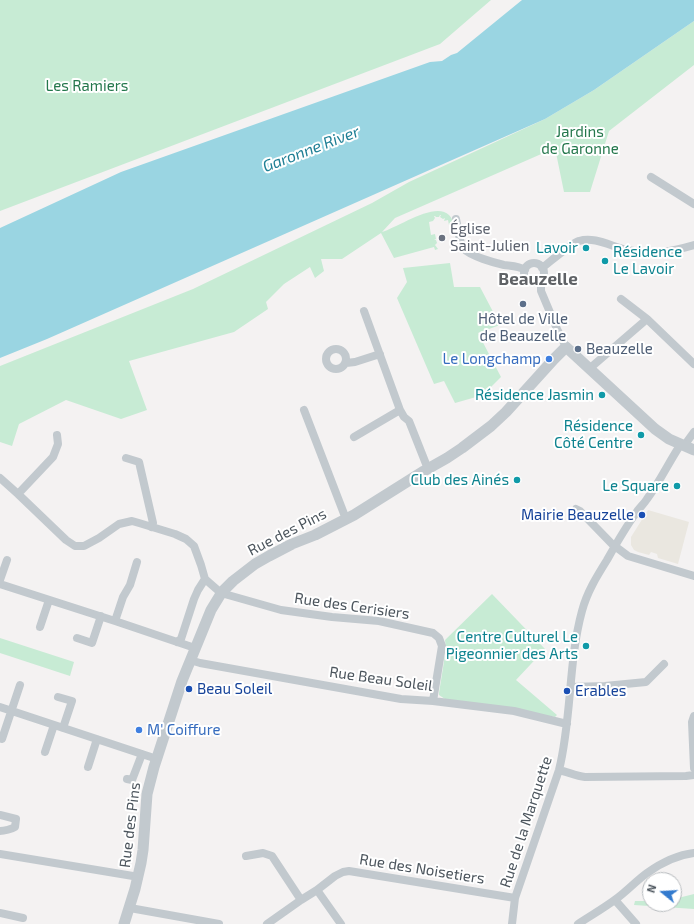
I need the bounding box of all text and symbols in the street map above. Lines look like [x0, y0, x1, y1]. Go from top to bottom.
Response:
park label: Les Ramiers [46, 77, 128, 95]
water label: Garonne River [260, 122, 362, 176]
park label: Jardins de Garonne [541, 123, 619, 158]
place label: Église Saint-Julien [450, 220, 529, 255]
marker: Église Saint-Julien [437, 233, 447, 243]
place label: Lavoir [536, 239, 578, 257]
marker: Lavoir [581, 243, 591, 253]
place label: Résidence Le Lavoir [613, 243, 682, 278]
marker: Résidence Le Lavoir [600, 256, 610, 266]
district label: Beauzelle [498, 269, 578, 289]
marker: Hôtel de Ville de Beauzelle [518, 299, 528, 309]
place label: Hôtel de Ville de Beauzelle [478, 310, 568, 345]
place label: Beauzelle [586, 340, 653, 358]
marker: Beauzelle [573, 344, 583, 354]
place label: Le Longchamp [443, 350, 541, 368]
marker: Le Longchamp [544, 354, 554, 364]
place label: Résidence Jasmin [475, 386, 594, 404]
marker: Résidence Jasmin [597, 390, 607, 400]
place label: Résidence Côté Centre [554, 417, 633, 452]
marker: Résidence Côté Centre [636, 430, 646, 440]
place label: Club des Ainés [410, 471, 509, 489]
marker: Club des Ainés [512, 475, 522, 485]
place label: Le Square [602, 477, 669, 495]
marker: Le Square [672, 481, 682, 491]
street label: Rue des Pins [245, 505, 329, 559]
place label: Mairie Beauzelle [521, 506, 634, 524]
marker: Mairie Beauzelle [637, 510, 647, 520]
street label: Rue des Cerisiers [293, 589, 411, 623]
place label: Centre Culturel Le Pigeonnier des Arts [446, 628, 578, 663]
marker: Centre Culturel Le Pigeonnier des Arts [581, 641, 591, 651]
street label: Rue Beau Soleil [328, 663, 434, 695]
place label: Beau Soleil [197, 680, 272, 698]
place label: Erables [575, 682, 626, 700]
marker: Beau Soleil [184, 684, 194, 694]
marker: Erables [562, 686, 572, 696]
place label: M' Coiffure [147, 721, 221, 739]
marker: M' Coiffure [134, 725, 144, 735]
street label: Rue de la Marquette [496, 754, 556, 890]
street label: Rue des Pins [116, 781, 144, 869]
street label: Rue des Noisetiers [358, 850, 486, 888]
north arrow [642, 872, 682, 912]
text: N [644, 883, 658, 894]

